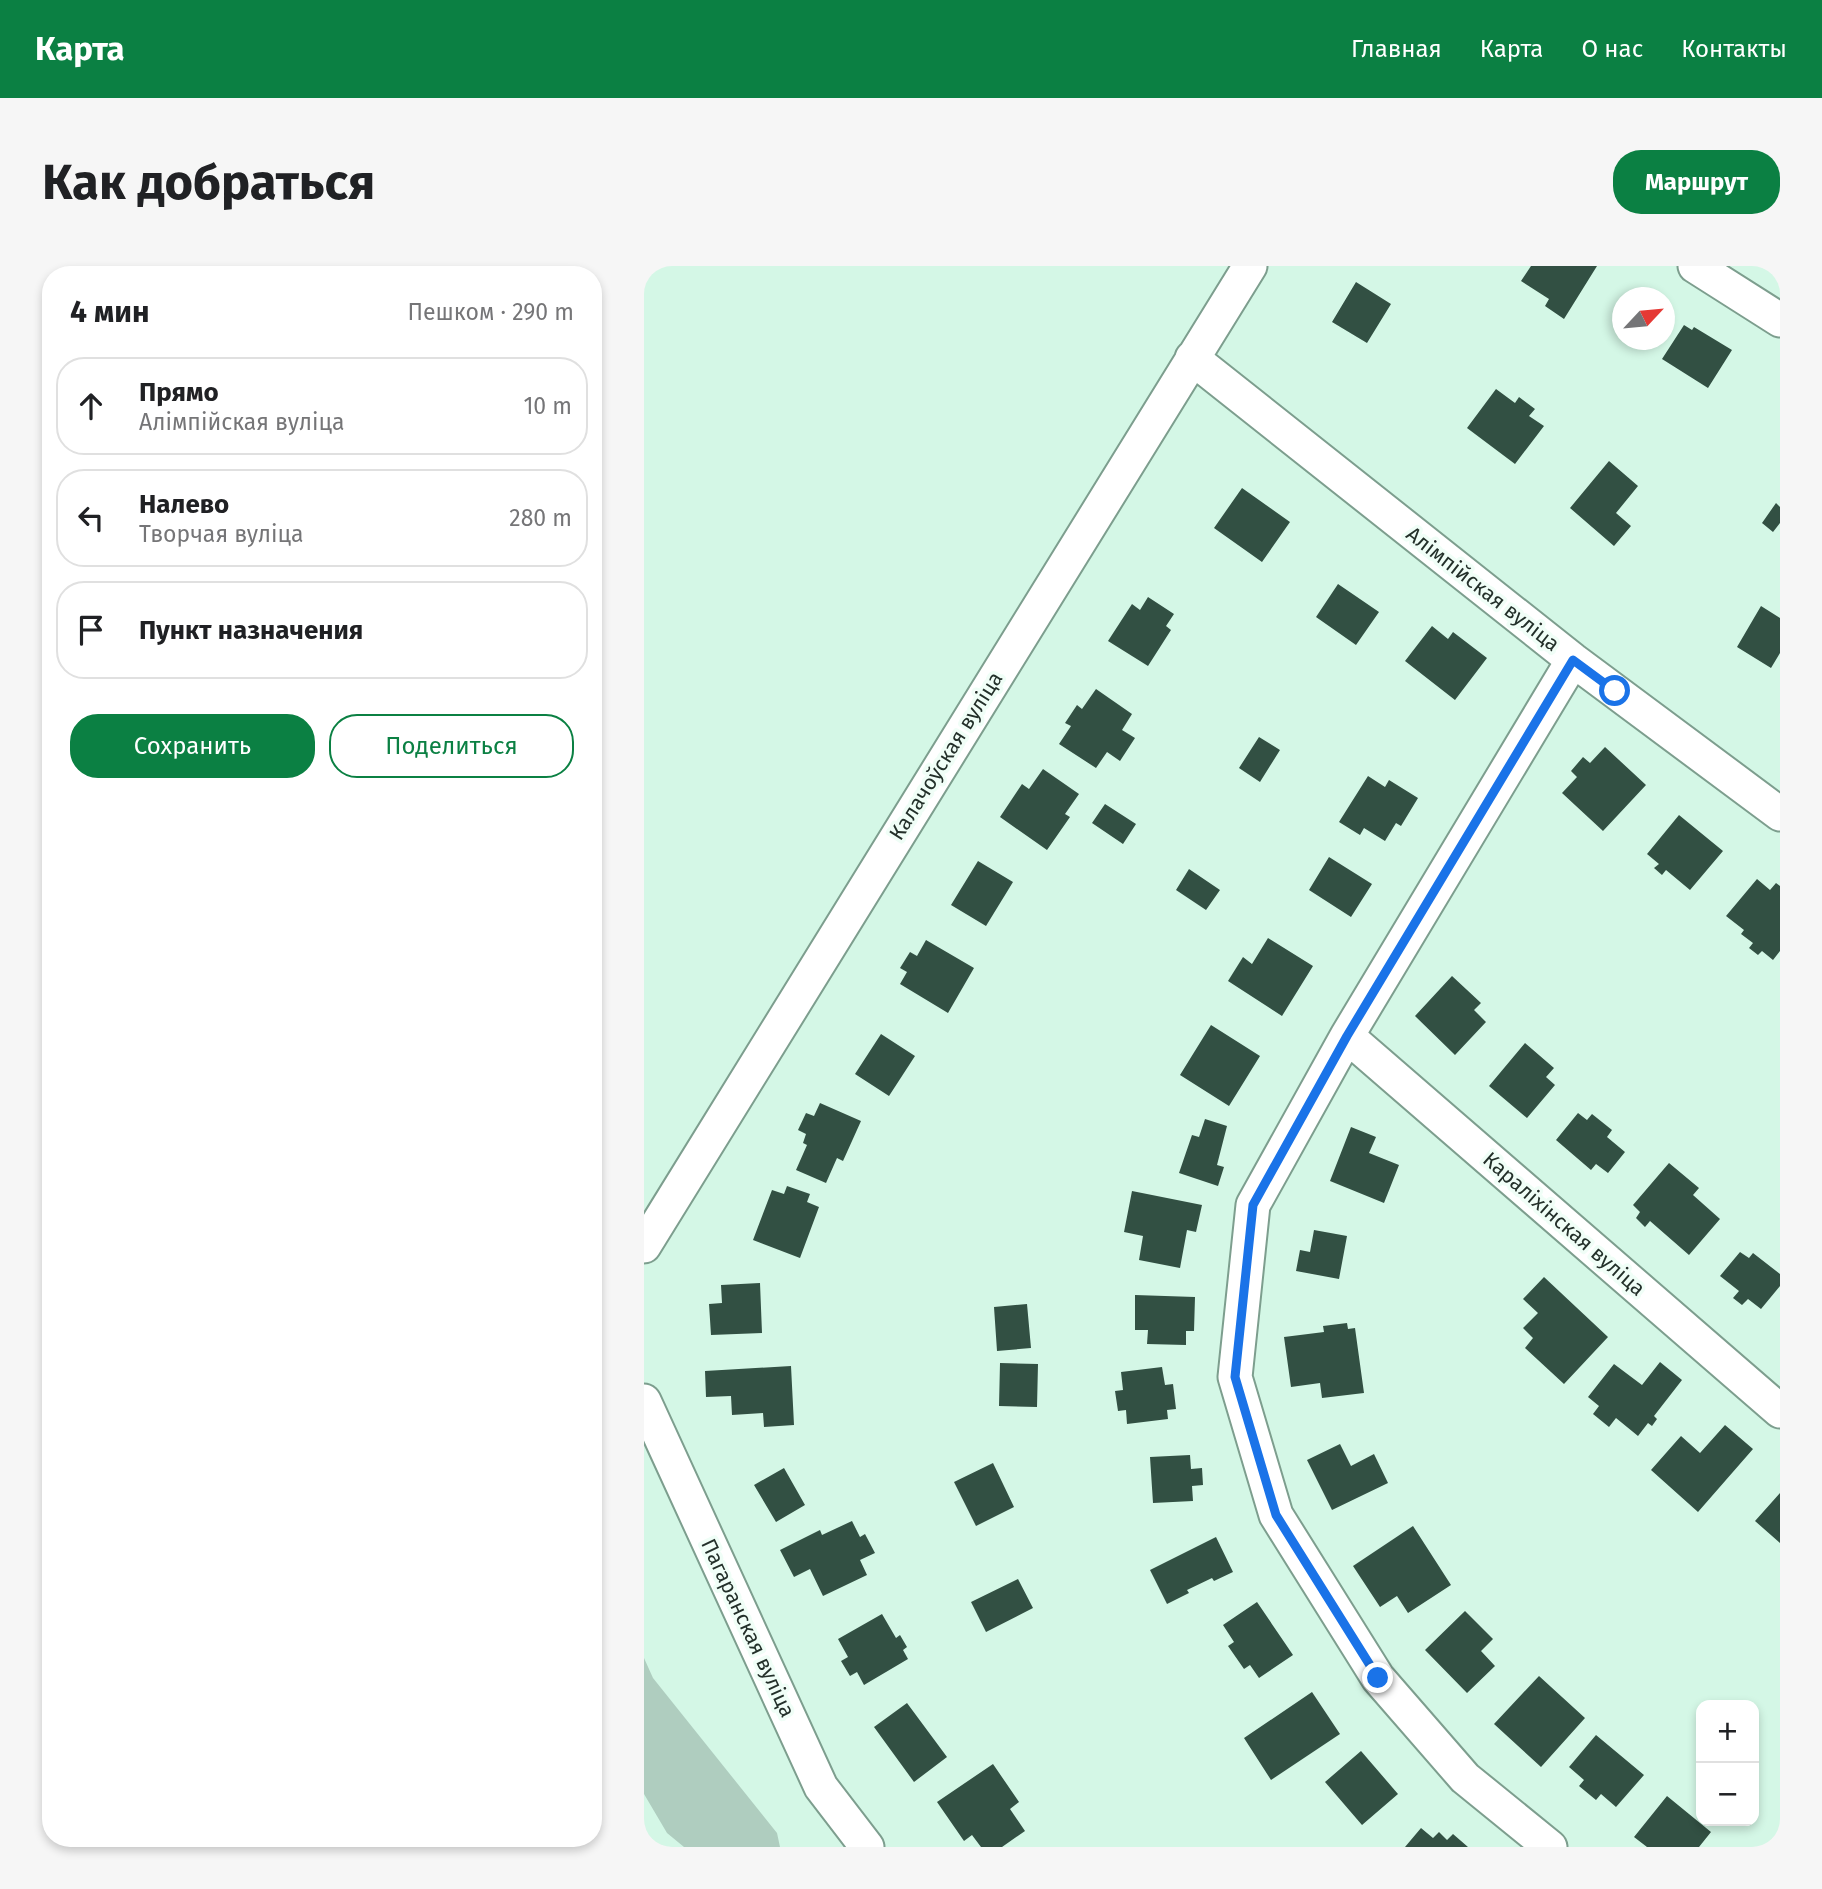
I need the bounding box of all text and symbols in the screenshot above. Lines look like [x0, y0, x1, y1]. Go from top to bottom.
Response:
text: Карта [35, 29, 125, 69]
text: Главная [1351, 35, 1442, 63]
text: Карта [1480, 35, 1543, 63]
text: О нас [1581, 35, 1643, 63]
text: Контакты [1681, 35, 1787, 63]
button: Маршрут [1613, 150, 1780, 214]
text: Как добраться [42, 153, 375, 212]
north arrow [1612, 287, 1675, 350]
text: 4 мин [70, 294, 150, 330]
text: Пешком · 290 m [407, 298, 574, 326]
text: Прямо [139, 377, 219, 408]
icon: ahead [72, 387, 110, 425]
text: 10 m [523, 392, 572, 420]
text: Алімпійская вуліца [139, 408, 344, 436]
text: Налево [139, 489, 229, 520]
icon: left [72, 499, 110, 537]
text: 280 m [509, 504, 572, 532]
text: Творчая вуліца [139, 520, 304, 548]
street label: Алімпійская вуліца [1401, 521, 1565, 657]
icon: arrive [72, 611, 110, 649]
text: Пункт назначения [139, 615, 363, 646]
street label: Калачоўская вуліца [884, 667, 1008, 845]
route start [1599, 675, 1630, 706]
button: Сохранить [70, 714, 315, 778]
button: Поделиться [329, 714, 574, 778]
street label: Караліхінская вуліца [1478, 1146, 1650, 1302]
street label: Пагаранская вуліца [695, 1535, 801, 1721]
route end [1362, 1662, 1393, 1693]
map controls [1696, 1700, 1759, 1826]
button: + [1696, 1700, 1759, 1763]
button: − [1696, 1763, 1759, 1826]

